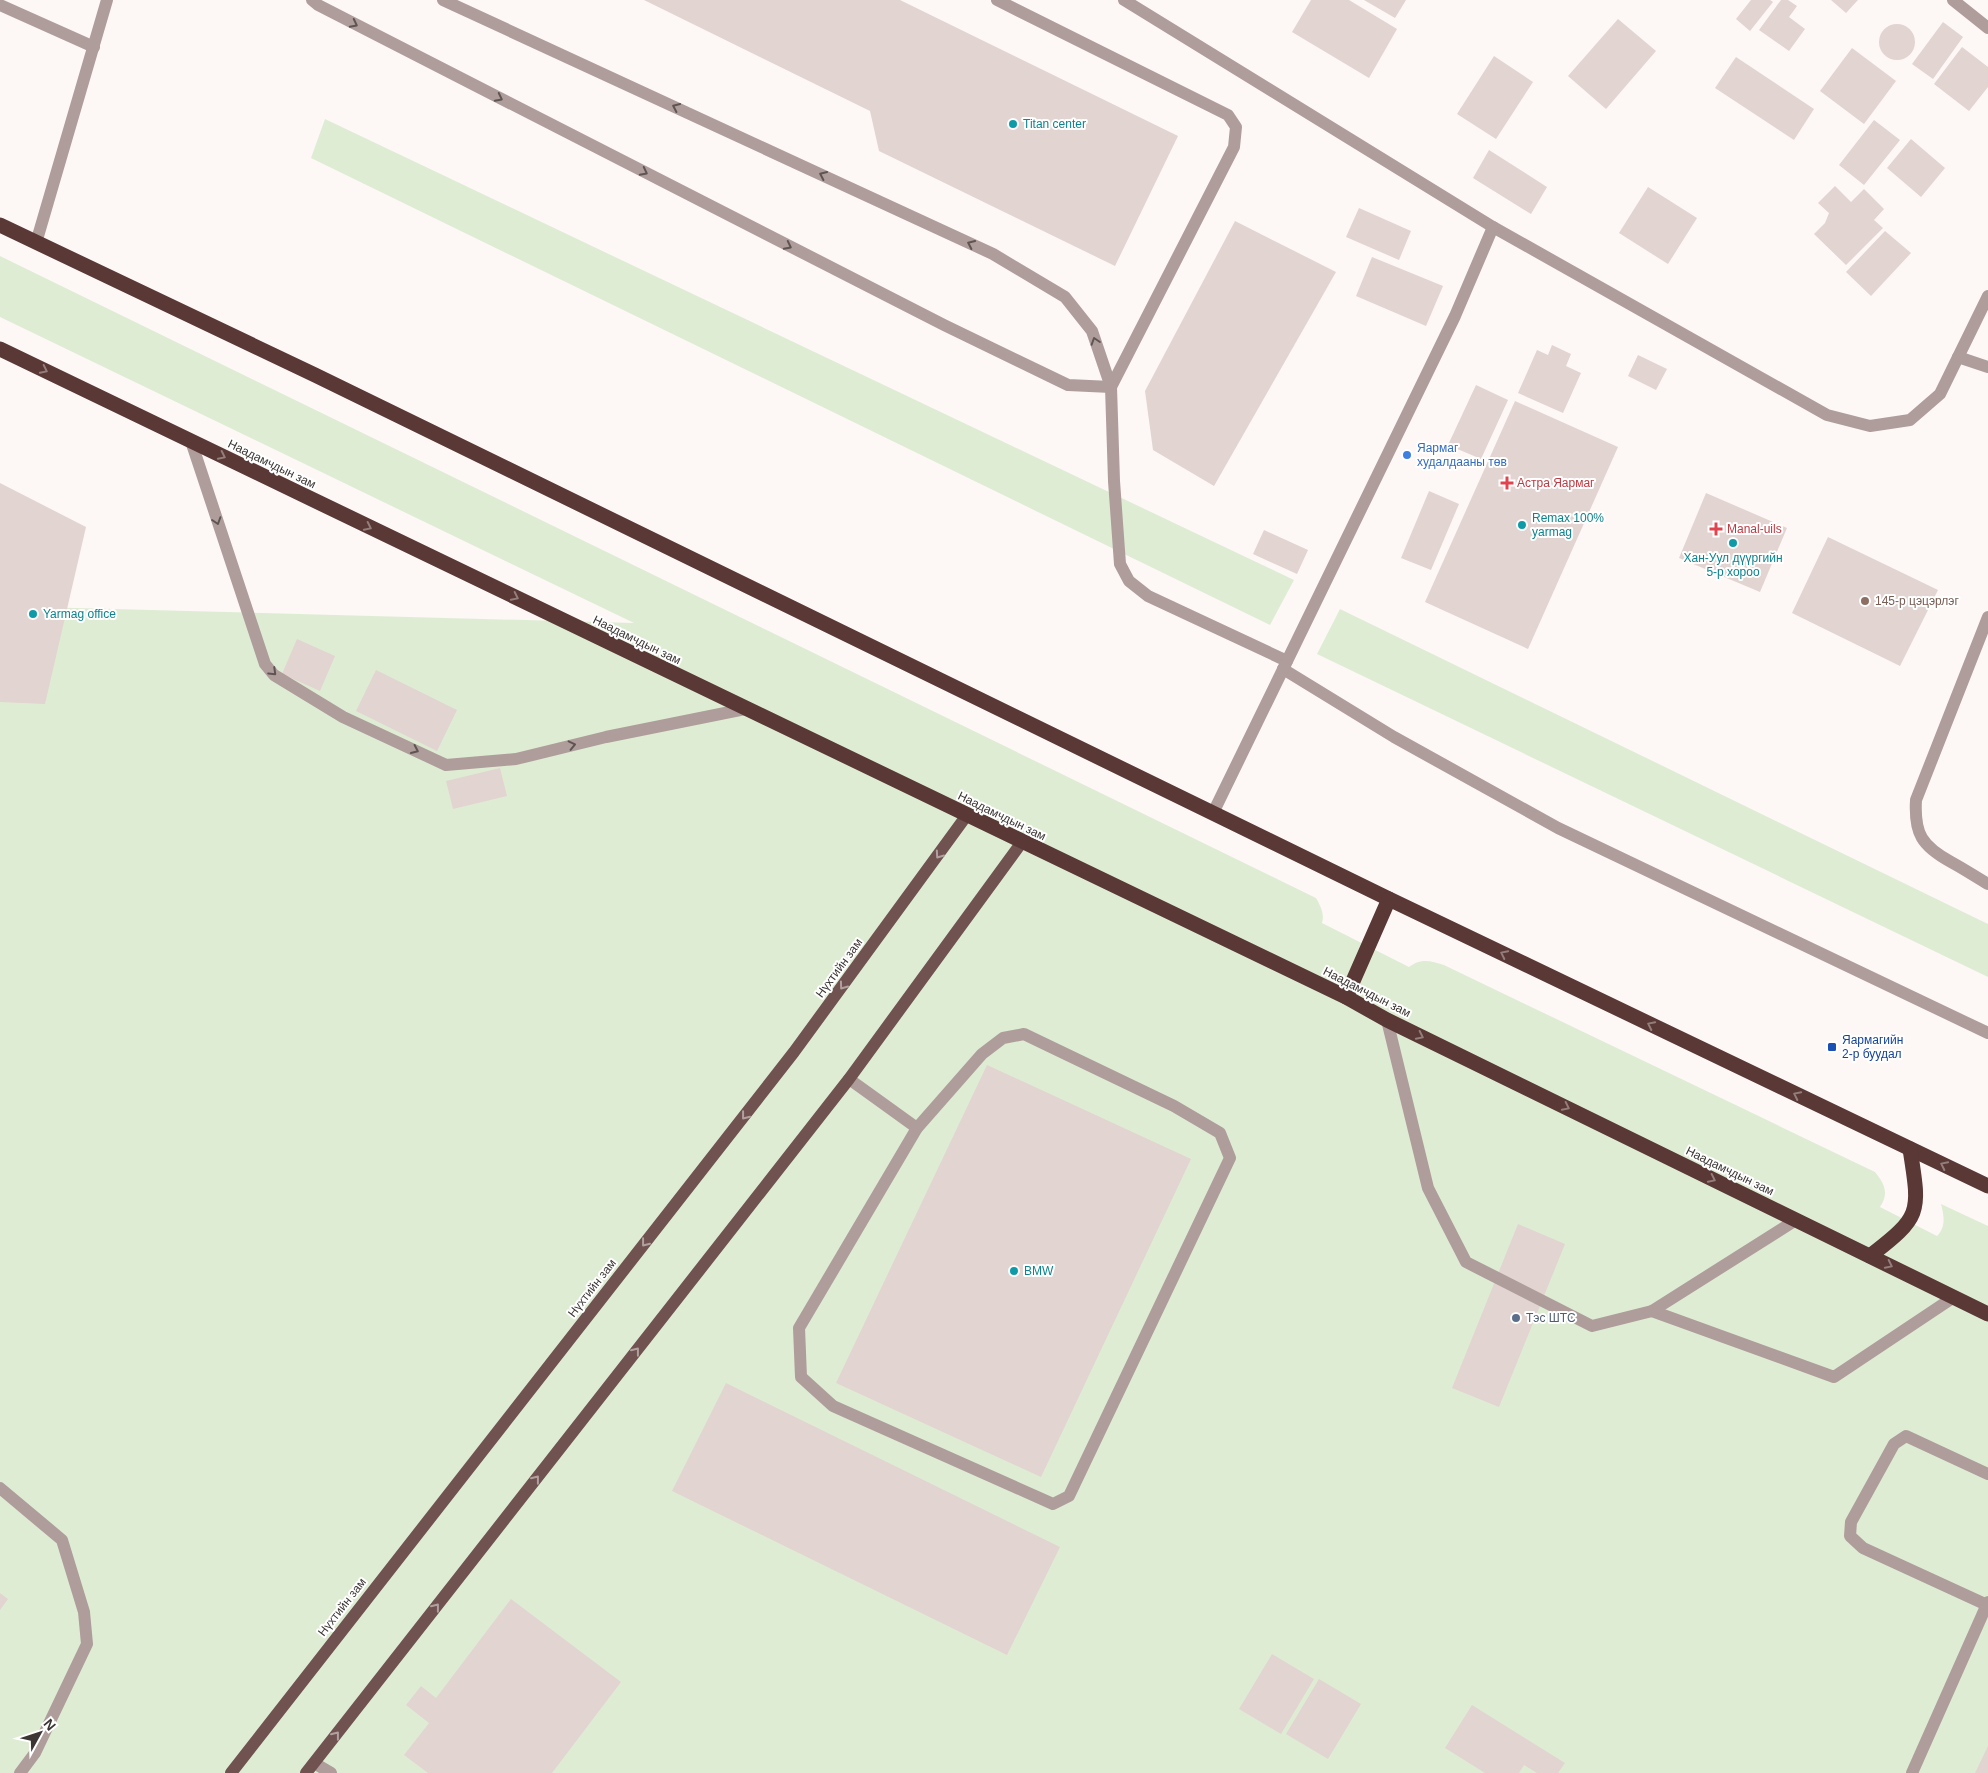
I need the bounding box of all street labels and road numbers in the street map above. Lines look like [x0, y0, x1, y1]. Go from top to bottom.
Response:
street label: Наадамчдын зам [226, 437, 318, 491]
street label: Наадамчдын зам [591, 613, 683, 667]
street label: Наадамчдын зам [956, 789, 1048, 843]
street label: Нүхтийн зам [813, 936, 865, 1000]
street label: Наадамчдын зам [1321, 964, 1413, 1020]
street label: Наадамчдын зам [1684, 1144, 1776, 1198]
street label: Нүхтийн зам [565, 1256, 619, 1320]
street label: Нүхтийн зам [315, 1575, 369, 1639]

